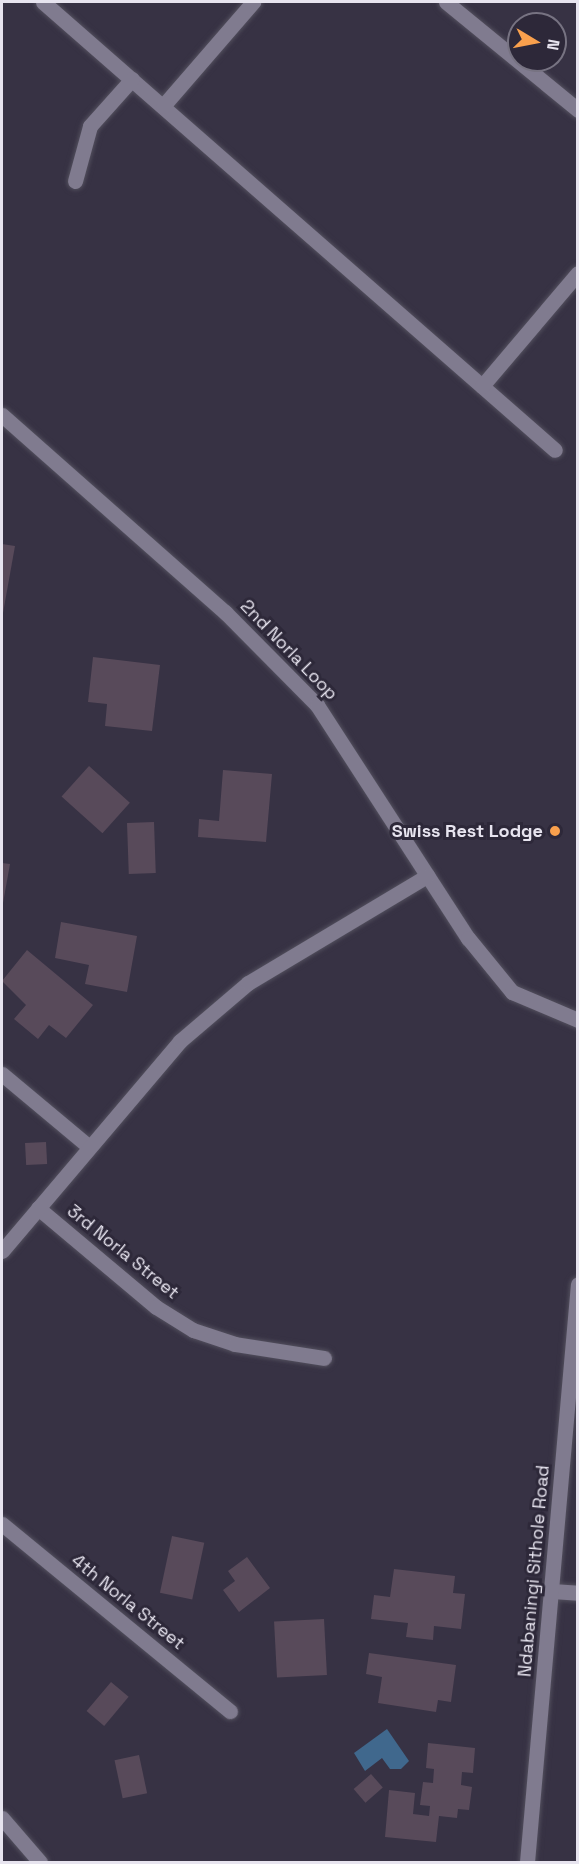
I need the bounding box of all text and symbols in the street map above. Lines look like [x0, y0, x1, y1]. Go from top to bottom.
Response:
north arrow [507, 12, 567, 72]
text: N [542, 38, 565, 52]
street label: 2nd Norla Loop [236, 595, 342, 705]
place label: Swiss Rest Lodge [392, 820, 543, 842]
marker: Swiss Rest Lodge [548, 824, 562, 838]
street label: 3rd Norla Street [63, 1200, 183, 1304]
street label: Ndabaningi Sithole Road [514, 1464, 554, 1678]
street label: 4th Norla Street [67, 1550, 189, 1654]

